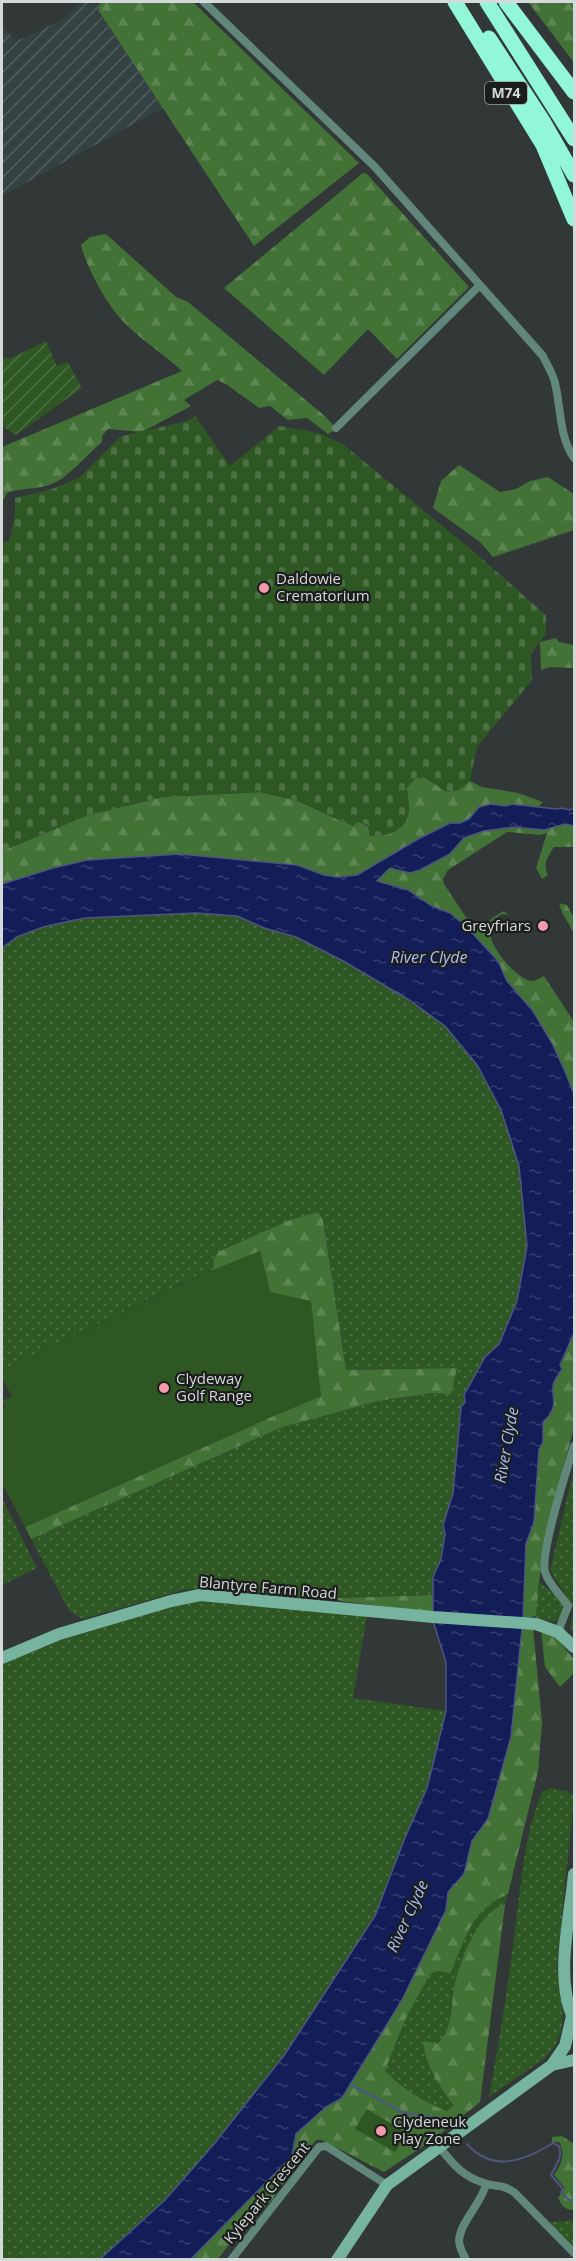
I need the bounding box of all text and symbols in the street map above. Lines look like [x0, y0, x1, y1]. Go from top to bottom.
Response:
road number: M74 [485, 82, 527, 104]
place label: Daldowie Crematorium [276, 568, 370, 605]
marker: Daldowie Crematorium [257, 581, 271, 595]
place label: Greyfriars [461, 915, 531, 935]
marker: Greyfriars [536, 919, 550, 933]
water label: River Clyde [390, 946, 468, 968]
place label: Clydeway Golf Range [176, 1368, 252, 1405]
marker: Clydeway Golf Range [157, 1381, 171, 1395]
water label: River Clyde [488, 1405, 524, 1485]
street label: Blantyre Farm Road [198, 1571, 338, 1603]
water label: River Clyde [381, 1876, 433, 1956]
place label: Clydeneuk Play Zone [393, 2111, 466, 2148]
marker: Clydeneuk Play Zone [374, 2124, 388, 2138]
street label: Kylepark Crescent [219, 2137, 314, 2247]

